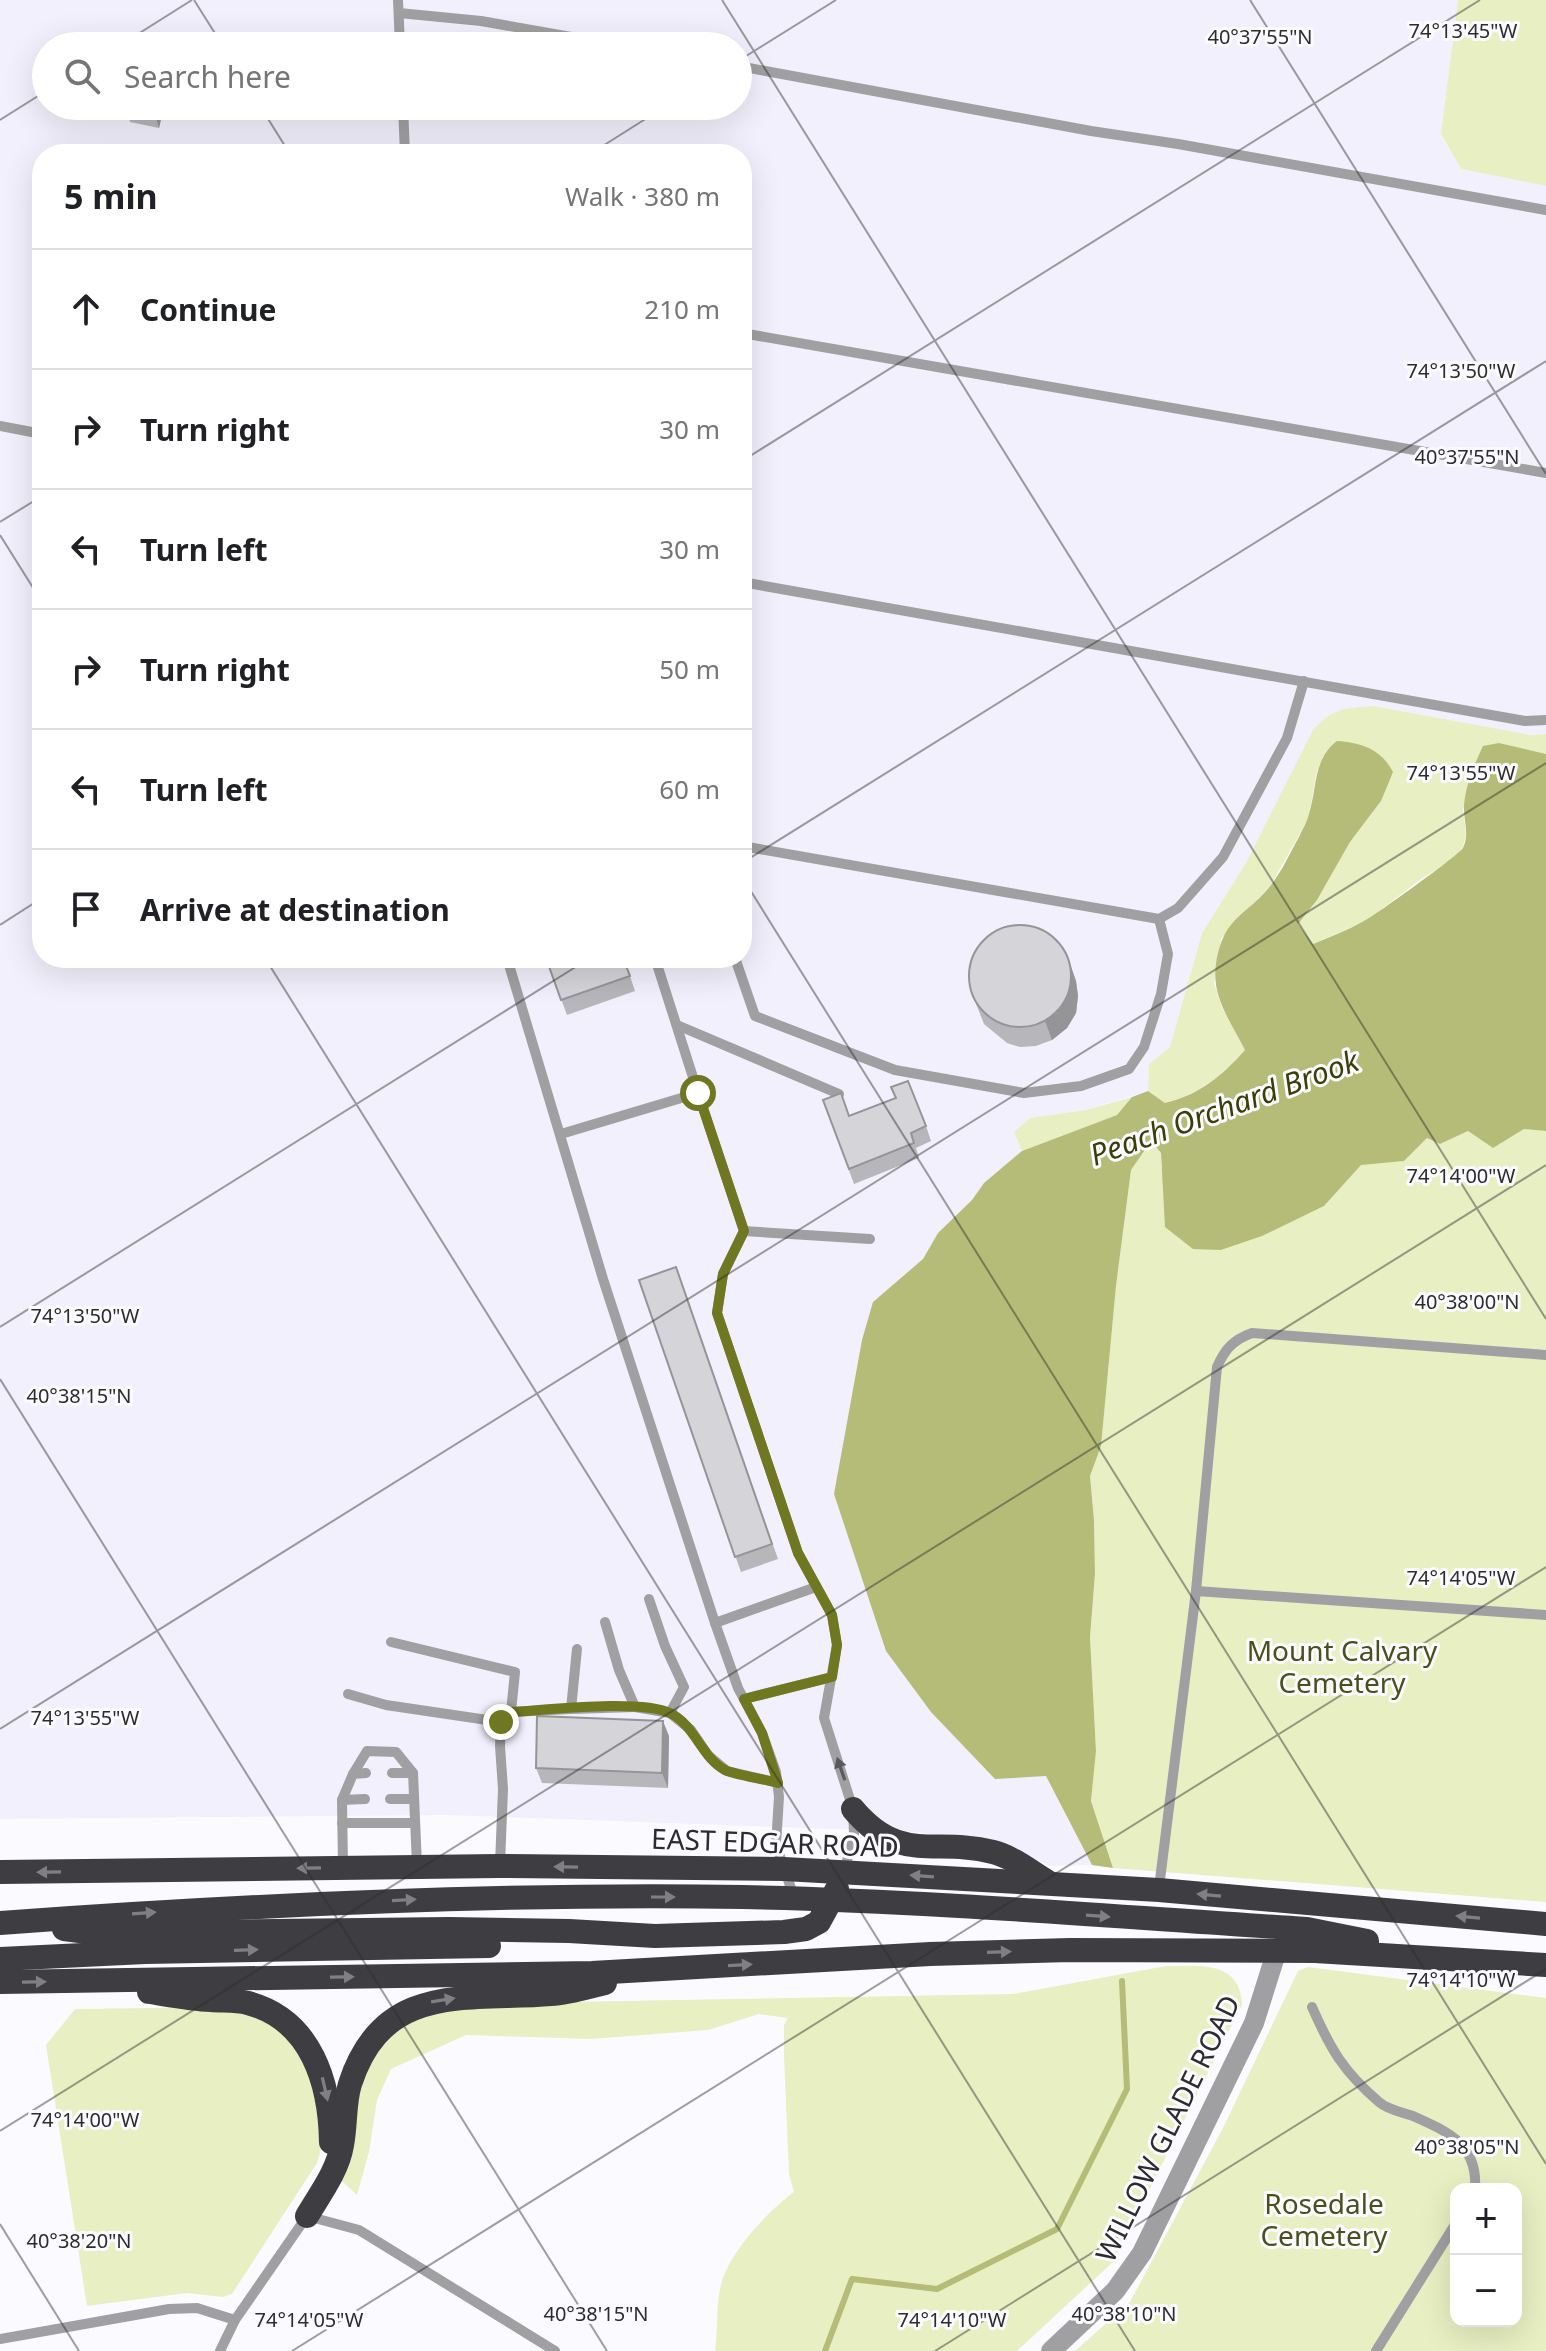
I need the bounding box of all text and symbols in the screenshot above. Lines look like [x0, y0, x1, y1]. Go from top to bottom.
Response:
text: 74°13'45"W [1409, 17, 1518, 44]
text: 40°37'55"N [1207, 23, 1313, 50]
search box [32, 32, 752, 120]
icon: search [60, 54, 104, 98]
text: Search here [124, 56, 291, 97]
text: 5 min [64, 173, 158, 219]
text: Walk · 380 m [565, 178, 720, 214]
icon: ahead [64, 287, 108, 331]
text: Continue [140, 289, 276, 330]
text: 210 m [644, 291, 720, 327]
text: 74°13'50"W [1407, 357, 1516, 384]
icon: right [64, 407, 108, 451]
text: Turn right [140, 409, 290, 450]
text: 30 m [659, 411, 720, 447]
text: 40°37'55"N [1414, 443, 1520, 470]
icon: left [64, 527, 108, 571]
text: Turn left [140, 529, 268, 570]
text: 30 m [659, 531, 720, 567]
icon: right [64, 647, 108, 691]
text: Turn right [140, 649, 290, 690]
text: 50 m [659, 651, 720, 687]
text: 74°13'55"W [1407, 759, 1516, 786]
icon: left [64, 767, 108, 811]
text: Turn left [140, 769, 268, 810]
text: 60 m [659, 771, 720, 807]
icon: arrive [64, 887, 108, 931]
text: Arrive at destination [140, 889, 450, 930]
water label: Peach Orchard Brook [1084, 1039, 1365, 1175]
route start [680, 1075, 716, 1111]
text: 74°14'00"W [1407, 1162, 1516, 1189]
text: 40°38'00"N [1414, 1288, 1520, 1315]
text: 74°13'50"W [31, 1302, 140, 1329]
text: 40°38'15"N [26, 1382, 132, 1409]
text: 74°14'05"W [1407, 1564, 1516, 1591]
park label: Mount Calvary Cemetery [1247, 1631, 1438, 1701]
text: 74°13'55"W [31, 1704, 140, 1731]
route end [483, 1704, 519, 1740]
one-way arrow [835, 1757, 847, 1781]
street label: EAST EDGAR ROAD [651, 1819, 899, 1865]
one-way arrow [553, 1861, 578, 1873]
one-way arrow [296, 1862, 321, 1875]
one-way arrow [36, 1865, 61, 1878]
one-way arrow [909, 1869, 934, 1882]
one-way arrow [1196, 1888, 1221, 1901]
one-way arrow [651, 1890, 676, 1903]
one-way arrow [392, 1893, 417, 1906]
one-way arrow [132, 1906, 157, 1919]
one-way arrow [1086, 1910, 1111, 1923]
one-way arrow [1455, 1910, 1480, 1923]
one-way arrow [234, 1943, 259, 1956]
one-way arrow [987, 1945, 1012, 1958]
one-way arrow [728, 1958, 753, 1971]
text: 74°14'10"W [1407, 1966, 1516, 1993]
one-way arrow [330, 1971, 355, 1984]
one-way arrow [22, 1975, 47, 1988]
street label: WILLOW GLADE ROAD [1086, 1988, 1248, 2268]
one-way arrow [431, 1993, 456, 2006]
one-way arrow [320, 2077, 332, 2102]
text: 74°14'00"W [31, 2106, 140, 2133]
text: 40°38'05"N [1414, 2133, 1520, 2160]
map controls [1450, 2183, 1522, 2327]
button: + [1450, 2183, 1522, 2255]
park label: Rosedale Cemetery [1260, 2184, 1388, 2254]
text: 40°38'20"N [26, 2227, 132, 2254]
button: − [1450, 2255, 1522, 2327]
text: 40°38'15"N [543, 2300, 649, 2327]
text: 40°38'10"N [1071, 2300, 1177, 2327]
text: 74°14'05"W [255, 2306, 364, 2333]
text: 74°14'10"W [898, 2306, 1007, 2333]

